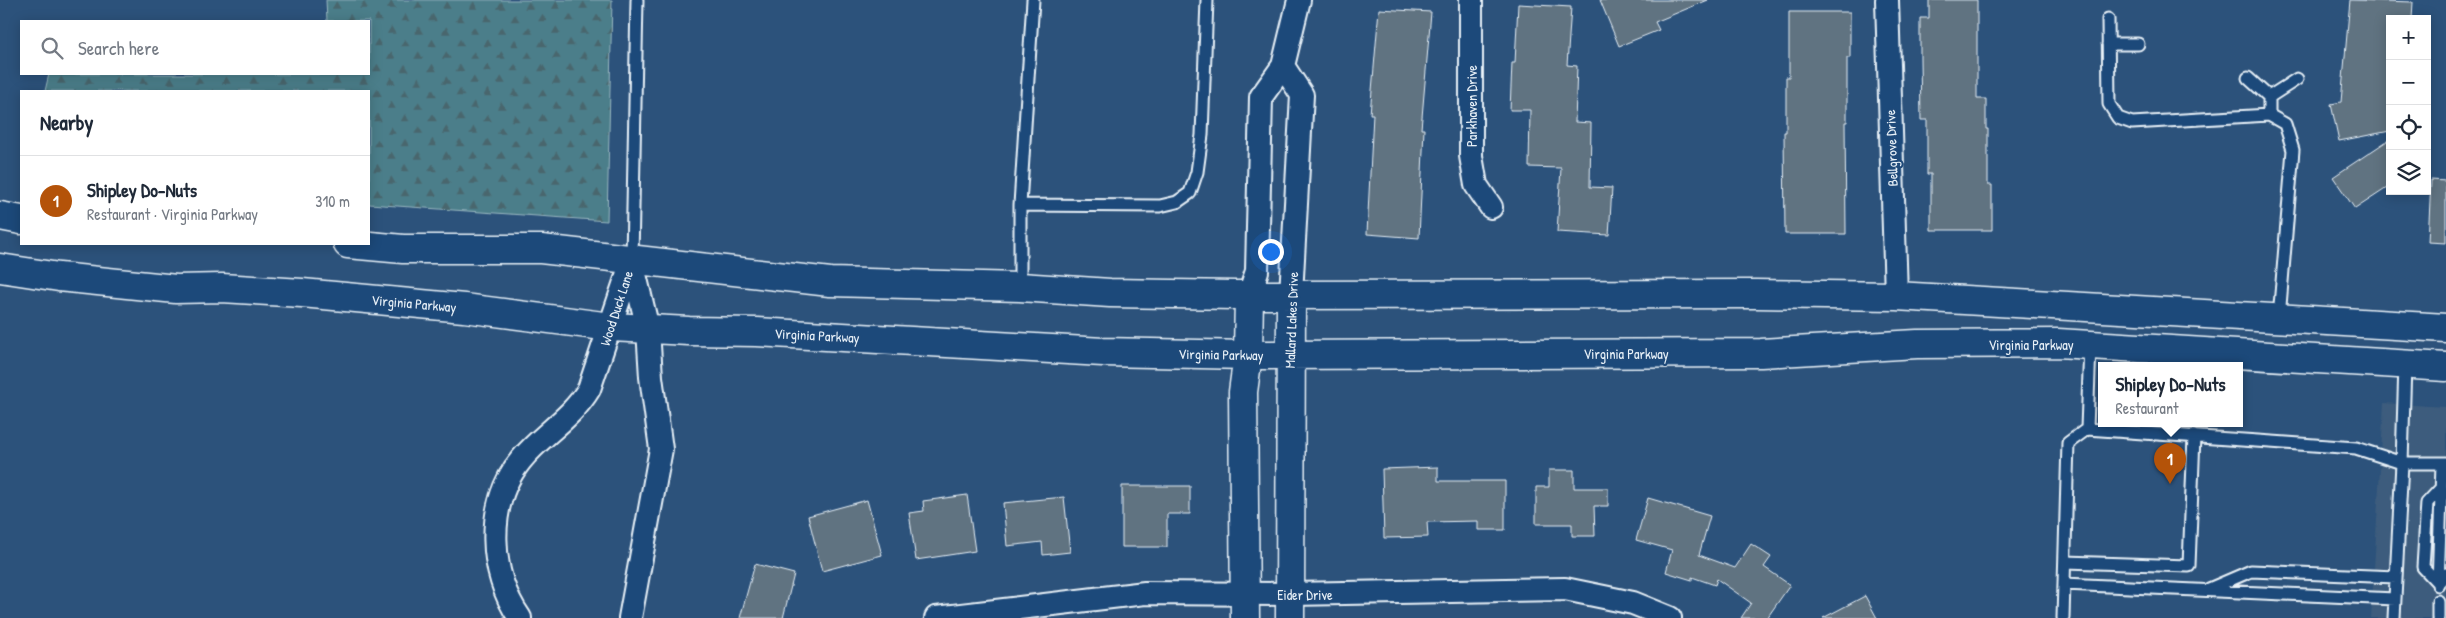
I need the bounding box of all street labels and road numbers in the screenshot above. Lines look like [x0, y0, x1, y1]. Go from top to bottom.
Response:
street label: Parkhaven Drive [1462, 65, 1481, 147]
street label: Bellgrove Drive [1880, 109, 1903, 187]
street label: Wood Duck Lane [595, 268, 637, 348]
street label: Mallard Lakes Drive [1280, 271, 1302, 369]
street label: Virginia Parkway [371, 290, 457, 317]
street label: Virginia Parkway [774, 323, 860, 348]
street label: Virginia Parkway [1988, 335, 2074, 355]
street label: Virginia Parkway [1178, 344, 1264, 365]
street label: Virginia Parkway [1583, 344, 1669, 364]
street label: Eider Drive [1277, 585, 1333, 604]

